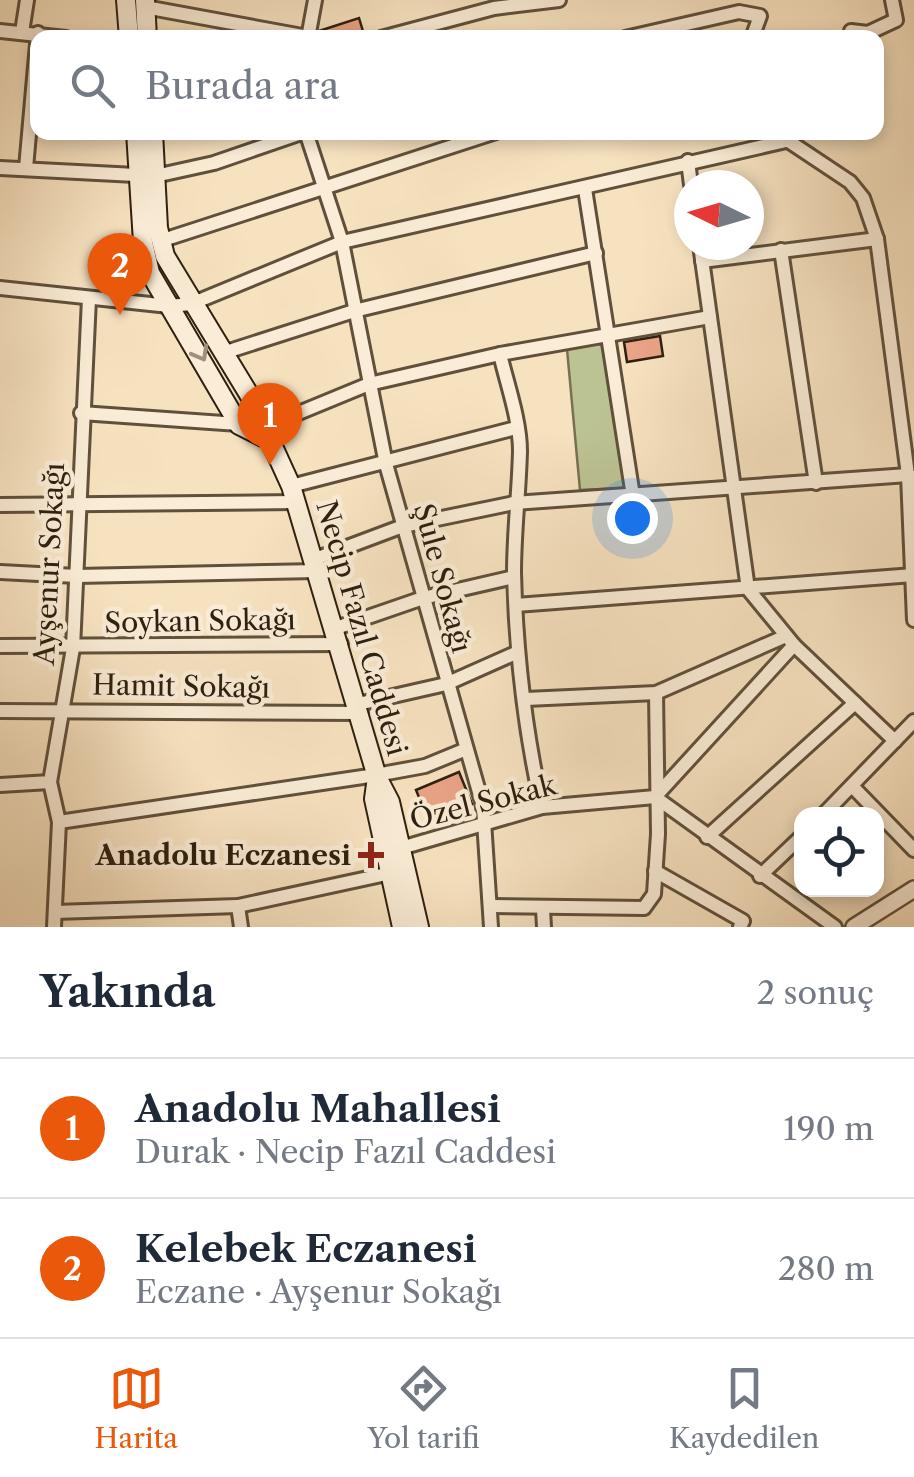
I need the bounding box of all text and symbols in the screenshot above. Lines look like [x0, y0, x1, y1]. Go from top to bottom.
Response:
search box [30, 30, 884, 140]
icon: search [65, 58, 120, 113]
text: Burada ara [145, 62, 340, 109]
north arrow [674, 170, 764, 260]
pin: 2 [88, 232, 152, 315]
one-way arrow [188, 344, 208, 362]
pin: 1 [238, 382, 302, 465]
street label: Ayşenur Sokağı [27, 462, 71, 667]
your location [607, 493, 658, 544]
street label: Necip Fazıl Caddesi [309, 497, 415, 759]
street label: Şule Sokağı [407, 500, 479, 656]
street label: Soykan Sokağı [104, 602, 296, 640]
street label: Hamit Sokağı [92, 667, 270, 705]
street label: Özel Sokak [406, 767, 561, 837]
map controls [794, 807, 884, 897]
button: locate [794, 807, 884, 897]
place label: Anadolu Eczanesi [94, 838, 351, 872]
marker: Anadolu Eczanesi [360, 844, 382, 866]
text: Yakında [40, 966, 215, 1018]
text: 2 sonuç [757, 973, 874, 1012]
text: Anadolu Mahallesi [135, 1085, 501, 1132]
text: 1 [65, 1109, 80, 1148]
text: 190 m [783, 1109, 874, 1148]
text: Durak · Necip Fazıl Caddesi [135, 1132, 556, 1171]
text: Kelebek Eczanesi [135, 1225, 477, 1272]
text: 2 [63, 1249, 82, 1288]
text: 280 m [778, 1249, 874, 1288]
text: Eczane · Ayşenur Sokağı [135, 1272, 502, 1311]
tab: Harita [95, 1361, 178, 1455]
tab: Yol tarifi [367, 1361, 480, 1455]
tab: Kaydedilen [669, 1361, 819, 1455]

